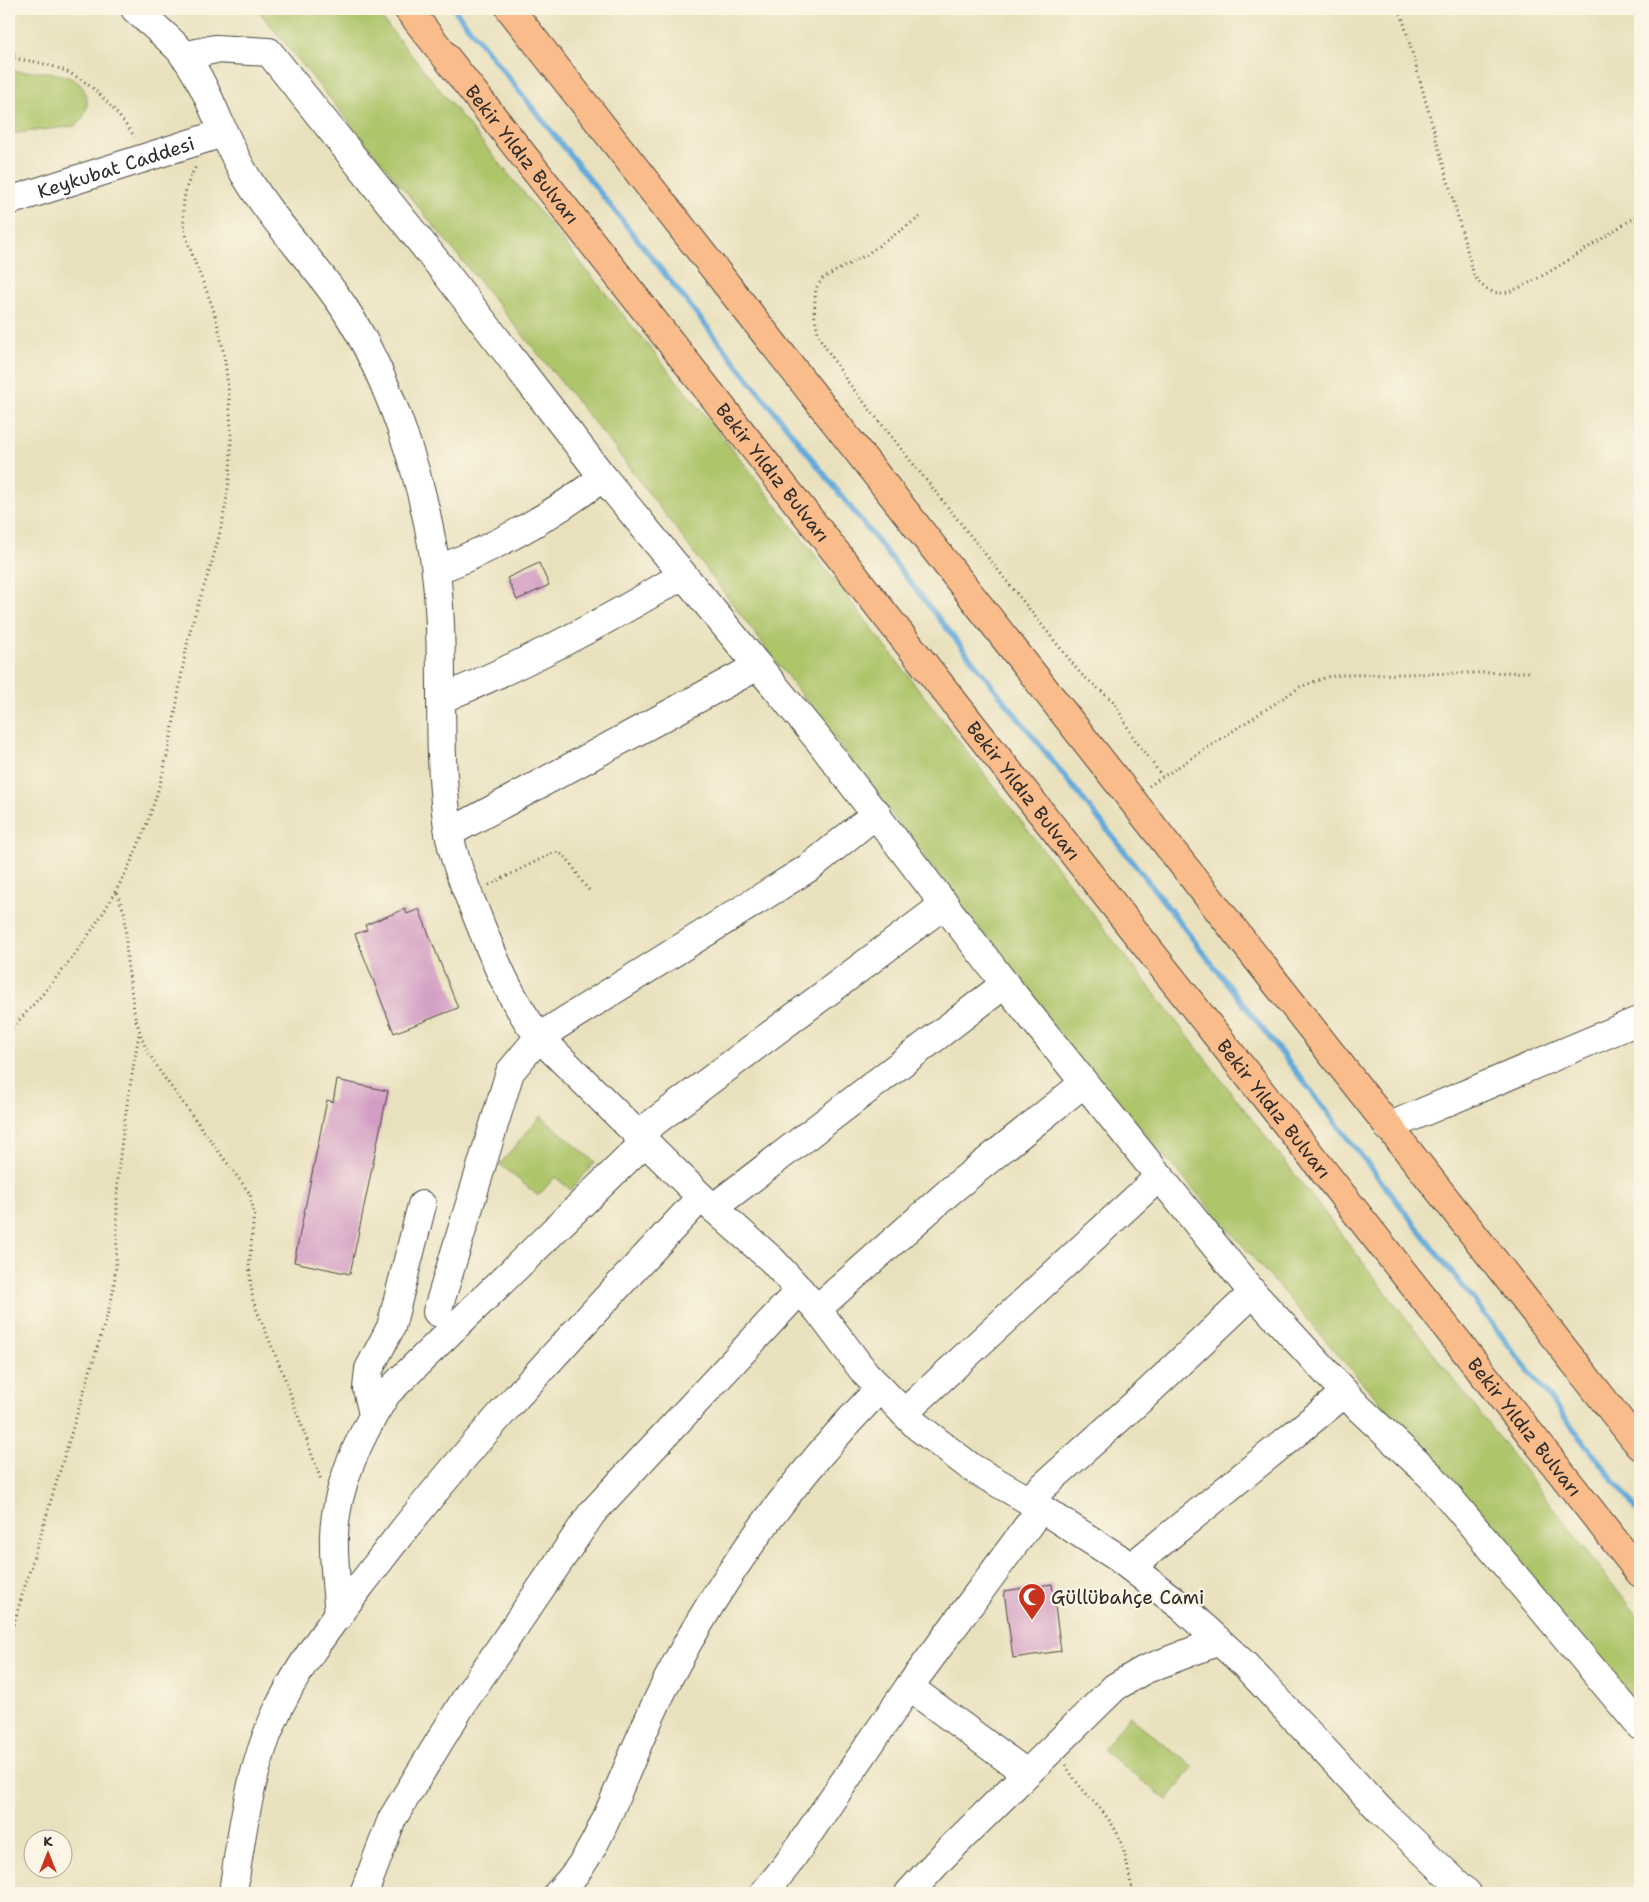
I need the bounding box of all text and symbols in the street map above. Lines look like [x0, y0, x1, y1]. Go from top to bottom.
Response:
street label: Bekir Yıldız Bulvarı [460, 80, 585, 229]
street label: Keykubat Caddesi [34, 130, 197, 204]
street label: Bekir Yıldız Bulvarı [710, 398, 836, 547]
street label: Bekir Yıldız Bulvarı [961, 716, 1086, 865]
street label: Bekir Yıldız Bulvarı [1212, 1034, 1337, 1184]
street label: Bekir Yıldız Bulvarı [1462, 1352, 1588, 1502]
mosque icon: Güllübahçe Cami [1017, 1582, 1047, 1621]
place label: Güllübahçe Cami [1051, 1585, 1204, 1610]
north arrow [22, 1830, 72, 1880]
text: K [43, 1832, 53, 1850]

